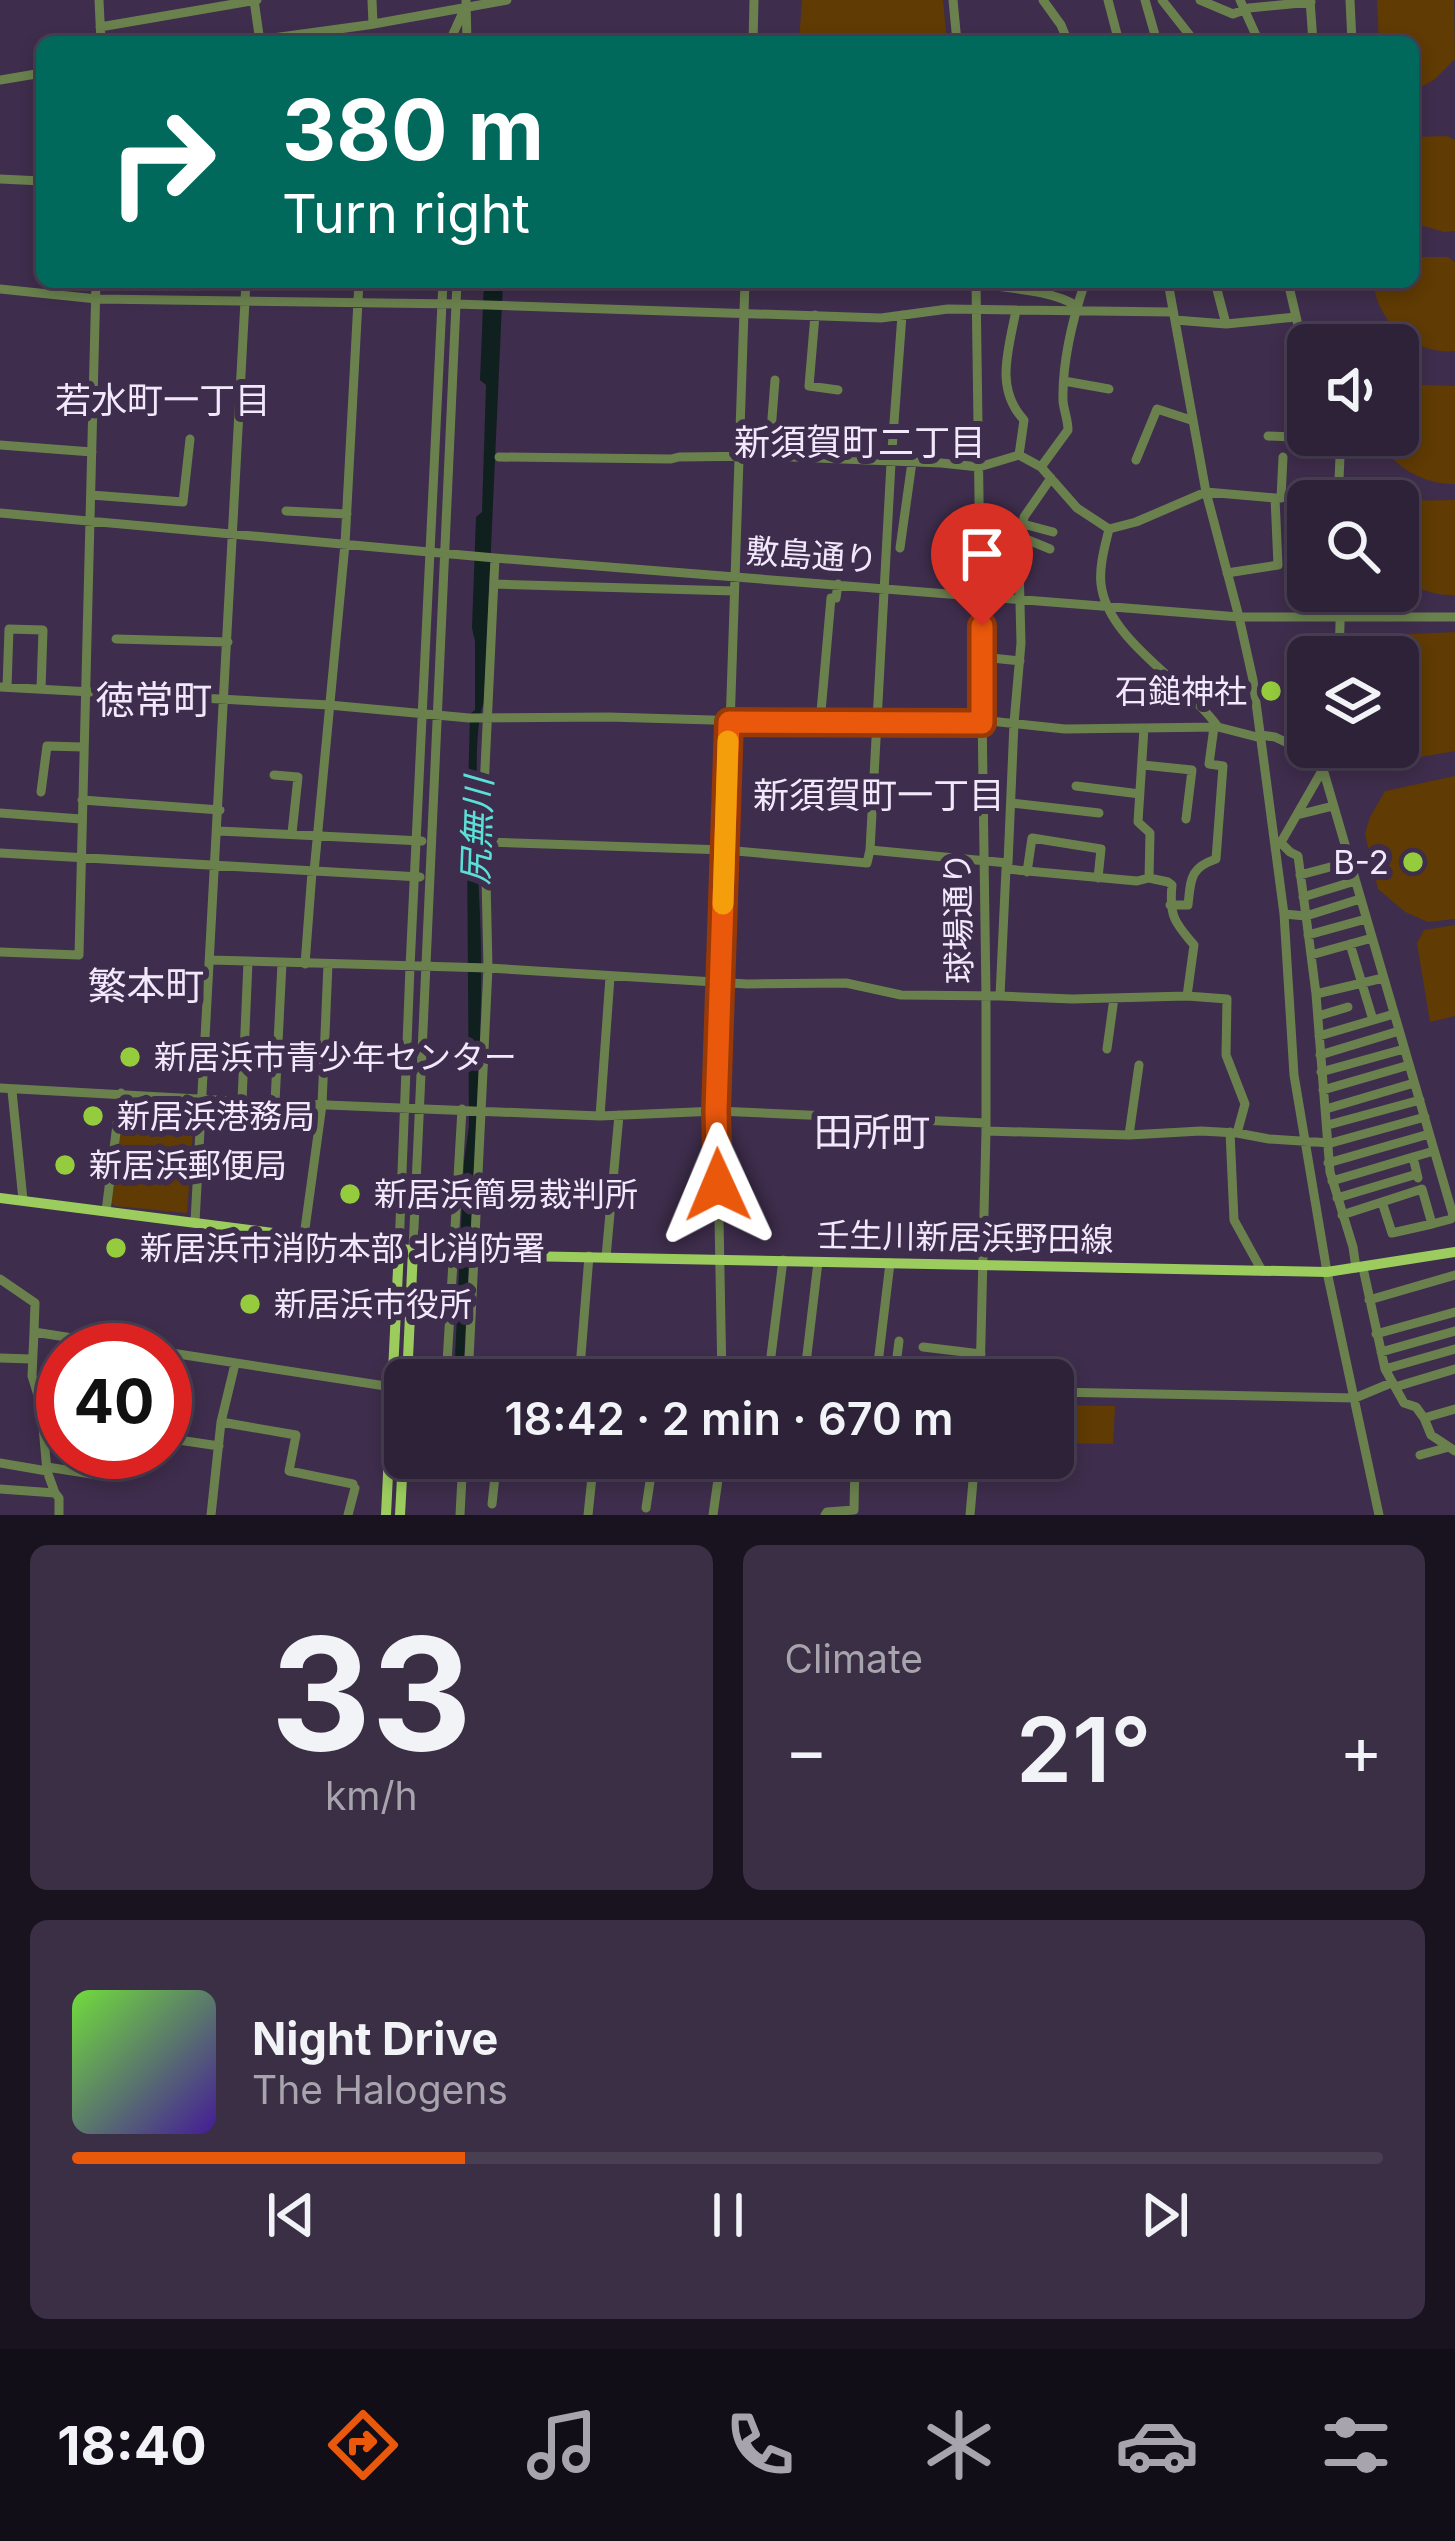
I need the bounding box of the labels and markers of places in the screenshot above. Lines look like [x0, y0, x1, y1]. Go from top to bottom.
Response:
pin [931, 503, 1033, 626]
place label: 石鎚神社 [1115, 671, 1247, 711]
marker: 石鎚神社 [1258, 678, 1284, 704]
place label: B-2 [1333, 842, 1389, 882]
marker: B-2 [1400, 849, 1426, 875]
place label: 新居浜市青少年センター [154, 1037, 517, 1077]
marker: 新居浜市青少年センター [117, 1044, 143, 1070]
place label: 新居浜港務局 [117, 1096, 315, 1136]
marker: 新居浜港務局 [80, 1103, 106, 1129]
place label: 新居浜郵便局 [89, 1145, 287, 1185]
marker: 新居浜郵便局 [52, 1152, 78, 1178]
place label: 新居浜簡易裁判所 [374, 1174, 638, 1214]
marker: 新居浜簡易裁判所 [337, 1181, 363, 1207]
place label: 新居浜市消防本部 北消防署 [140, 1228, 545, 1268]
marker: 新居浜市消防本部 北消防署 [103, 1235, 129, 1261]
place label: 新居浜市役所 [274, 1284, 472, 1324]
marker: 新居浜市役所 [237, 1291, 263, 1317]

